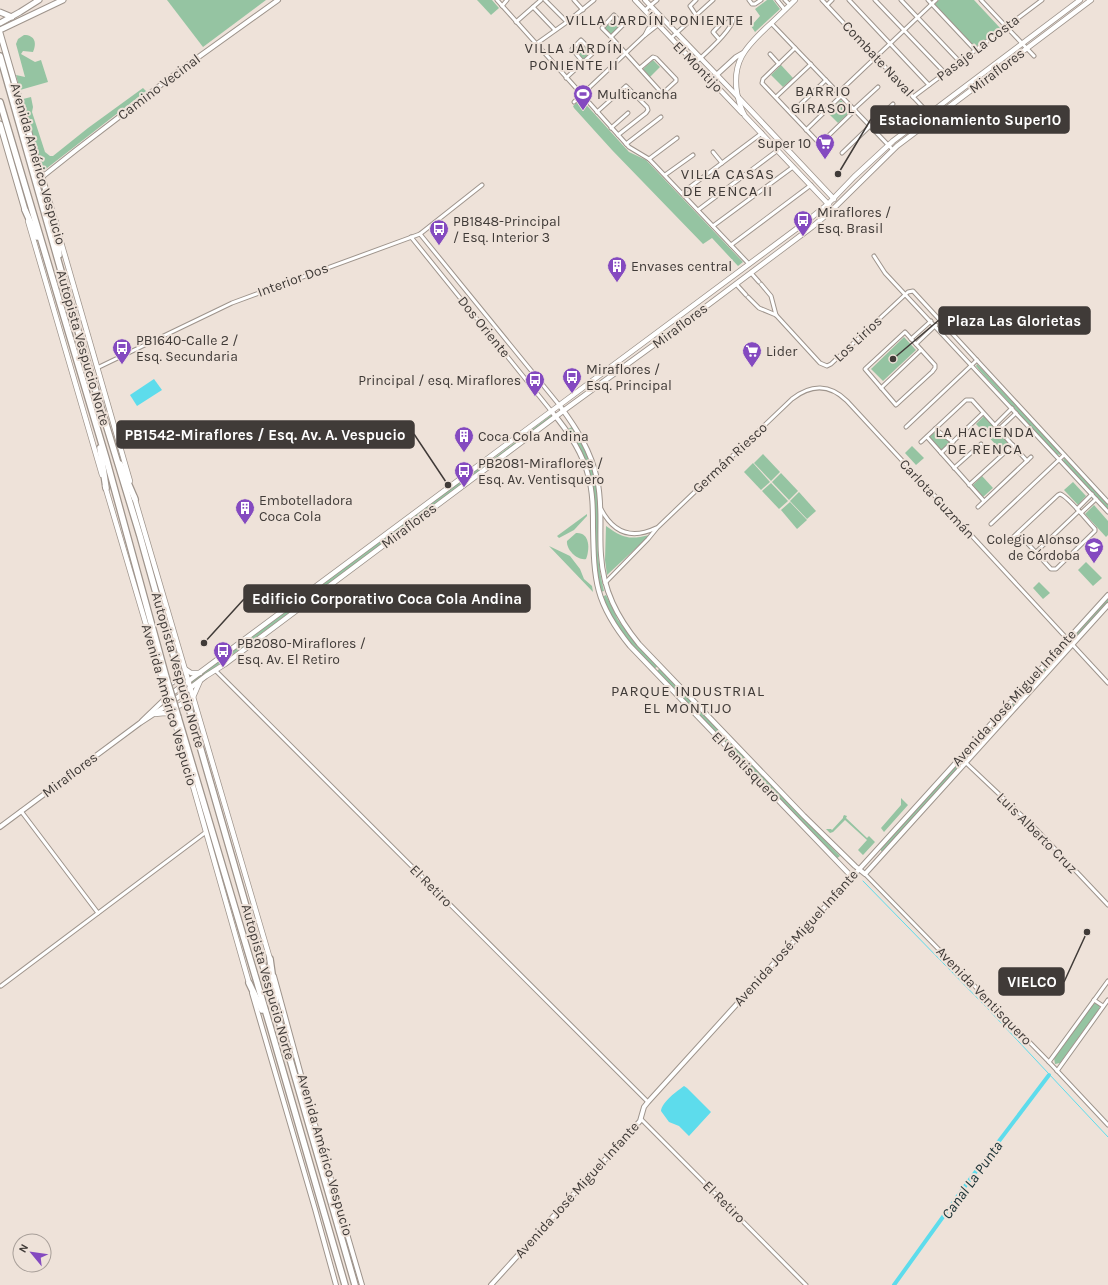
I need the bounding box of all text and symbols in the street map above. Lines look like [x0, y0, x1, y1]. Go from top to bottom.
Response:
district label: VILLA JARDÍN PONIENTE I [566, 11, 754, 29]
street label: Pasaje La Costa [933, 11, 1023, 85]
street label: Combate Naval [839, 18, 917, 100]
street label: El Montijo [669, 38, 727, 96]
district label: VILLA JARDÍN PONIENTE II [524, 39, 624, 74]
street label: Miraflores [966, 45, 1028, 97]
street label: Camino Vecinal [114, 50, 204, 124]
street label: Avenida Américo Vespucio [7, 81, 69, 247]
district label: BARRIO GIRASOL [791, 82, 855, 117]
sports icon: Multicancha [572, 83, 594, 111]
place label: Multicancha [597, 86, 677, 103]
callout: Estacionamiento Super10 [871, 106, 1069, 133]
text: Estacionamiento Super10 [879, 111, 1061, 129]
supermarket icon: Super 10 [814, 132, 836, 160]
place label: Super 10 [757, 135, 811, 152]
district label: VILLA CASAS DE RENCA II [681, 165, 775, 200]
place label: Miraflores / Esq. Brasil [817, 204, 891, 237]
bus stop icon: Miraflores / Esq. Brasil [792, 209, 814, 237]
place label: PB1848-Principal / Esq. Interior 3 [453, 213, 561, 246]
bus stop icon: PB1848-Principal / Esq. Interior 3 [428, 218, 450, 246]
building icon: Envases central [606, 255, 628, 283]
place label: Envases central [631, 258, 732, 275]
street label: Interior Dos [255, 259, 331, 301]
street label: Autopista Vespucio Norte [53, 268, 113, 428]
street label: Dos Oriente [454, 293, 514, 361]
street label: Miraflores [649, 300, 711, 352]
callout: Plaza Las Glorietas [939, 307, 1090, 334]
street label: Los Lirios [830, 312, 886, 366]
text: Plaza Las Glorietas [947, 312, 1081, 330]
place label: PB1640-Calle 2 / Esq. Secundaria [136, 332, 238, 365]
bus stop icon: PB1640-Calle 2 / Esq. Secundaria [111, 337, 133, 365]
supermarket icon: Lider [741, 340, 763, 368]
place label: Lider [766, 343, 798, 360]
place label: Miraflores / Esq. Principal [586, 361, 672, 394]
bus stop icon: Miraflores / Esq. Principal [561, 366, 583, 394]
bus stop icon: Principal / esq. Miraflores [524, 369, 546, 397]
place label: Principal / esq. Miraflores [358, 372, 521, 389]
street label: Germán Riesco [689, 419, 771, 497]
callout: PB1542-Miraflores / Esq. Av. A. Vespucio [117, 421, 414, 448]
district label: LA HACIENDA DE RENCA [935, 423, 1035, 458]
building icon: Coca Cola Andina [453, 425, 475, 453]
text: PB1542-Miraflores / Esq. Av. A. Vespucio [124, 426, 406, 444]
place label: Coca Cola Andina [478, 428, 589, 445]
place label: PB2081-Miraflores / Esq. Av. Ventisquero [478, 455, 604, 488]
street label: Carlota Guzmán [896, 456, 978, 542]
bus stop icon: PB2081-Miraflores / Esq. Av. Ventisquero [453, 460, 475, 488]
place label: Embotelladora Coca Cola [259, 492, 353, 525]
building icon: Embotelladora Coca Cola [234, 497, 256, 525]
street label: Miraflores [378, 500, 440, 552]
place label: Colegio Alonso de Córdoba [987, 531, 1080, 564]
school or university icon: Colegio Alonso de Córdoba [1083, 536, 1105, 564]
callout: Edificio Corporativo Coca Cola Andina [244, 585, 530, 612]
street label: Autopista Vespucio Norte [148, 590, 208, 750]
text: Edificio Corporativo Coca Cola Andina [252, 590, 522, 608]
street label: Avenida Américo Vespucio [138, 622, 200, 788]
street label: Avenida José Miguel Infante [948, 626, 1080, 770]
place label: PB2080-Miraflores / Esq. Av. El Retiro [237, 635, 366, 668]
bus stop icon: PB2080-Miraflores / Esq. Av. El Retiro [212, 640, 234, 668]
district label: PARQUE INDUSTRIAL EL MONTIJO [611, 682, 765, 717]
street label: El Ventisquero [708, 728, 784, 806]
street label: Miraflores [39, 749, 101, 801]
street label: Luis Alberto Cruz [993, 789, 1081, 877]
street label: El Retiro [406, 861, 456, 911]
street label: Avenida José Miguel Infante [730, 866, 862, 1010]
street label: Autopista Vespucio Norte [238, 902, 298, 1062]
street label: Avenida Ventisquero [933, 943, 1035, 1049]
callout: VIELCO [999, 968, 1064, 995]
text: VIELCO [1007, 973, 1057, 991]
street label: Avenida Américo Vespucio [294, 1072, 356, 1238]
street label: Avenida José Miguel Infante [511, 1118, 643, 1262]
water label: Canal La Punta [938, 1137, 1006, 1223]
street label: El Retiro [699, 1177, 749, 1227]
north arrow [12, 1233, 52, 1273]
text: N [16, 1242, 31, 1255]

